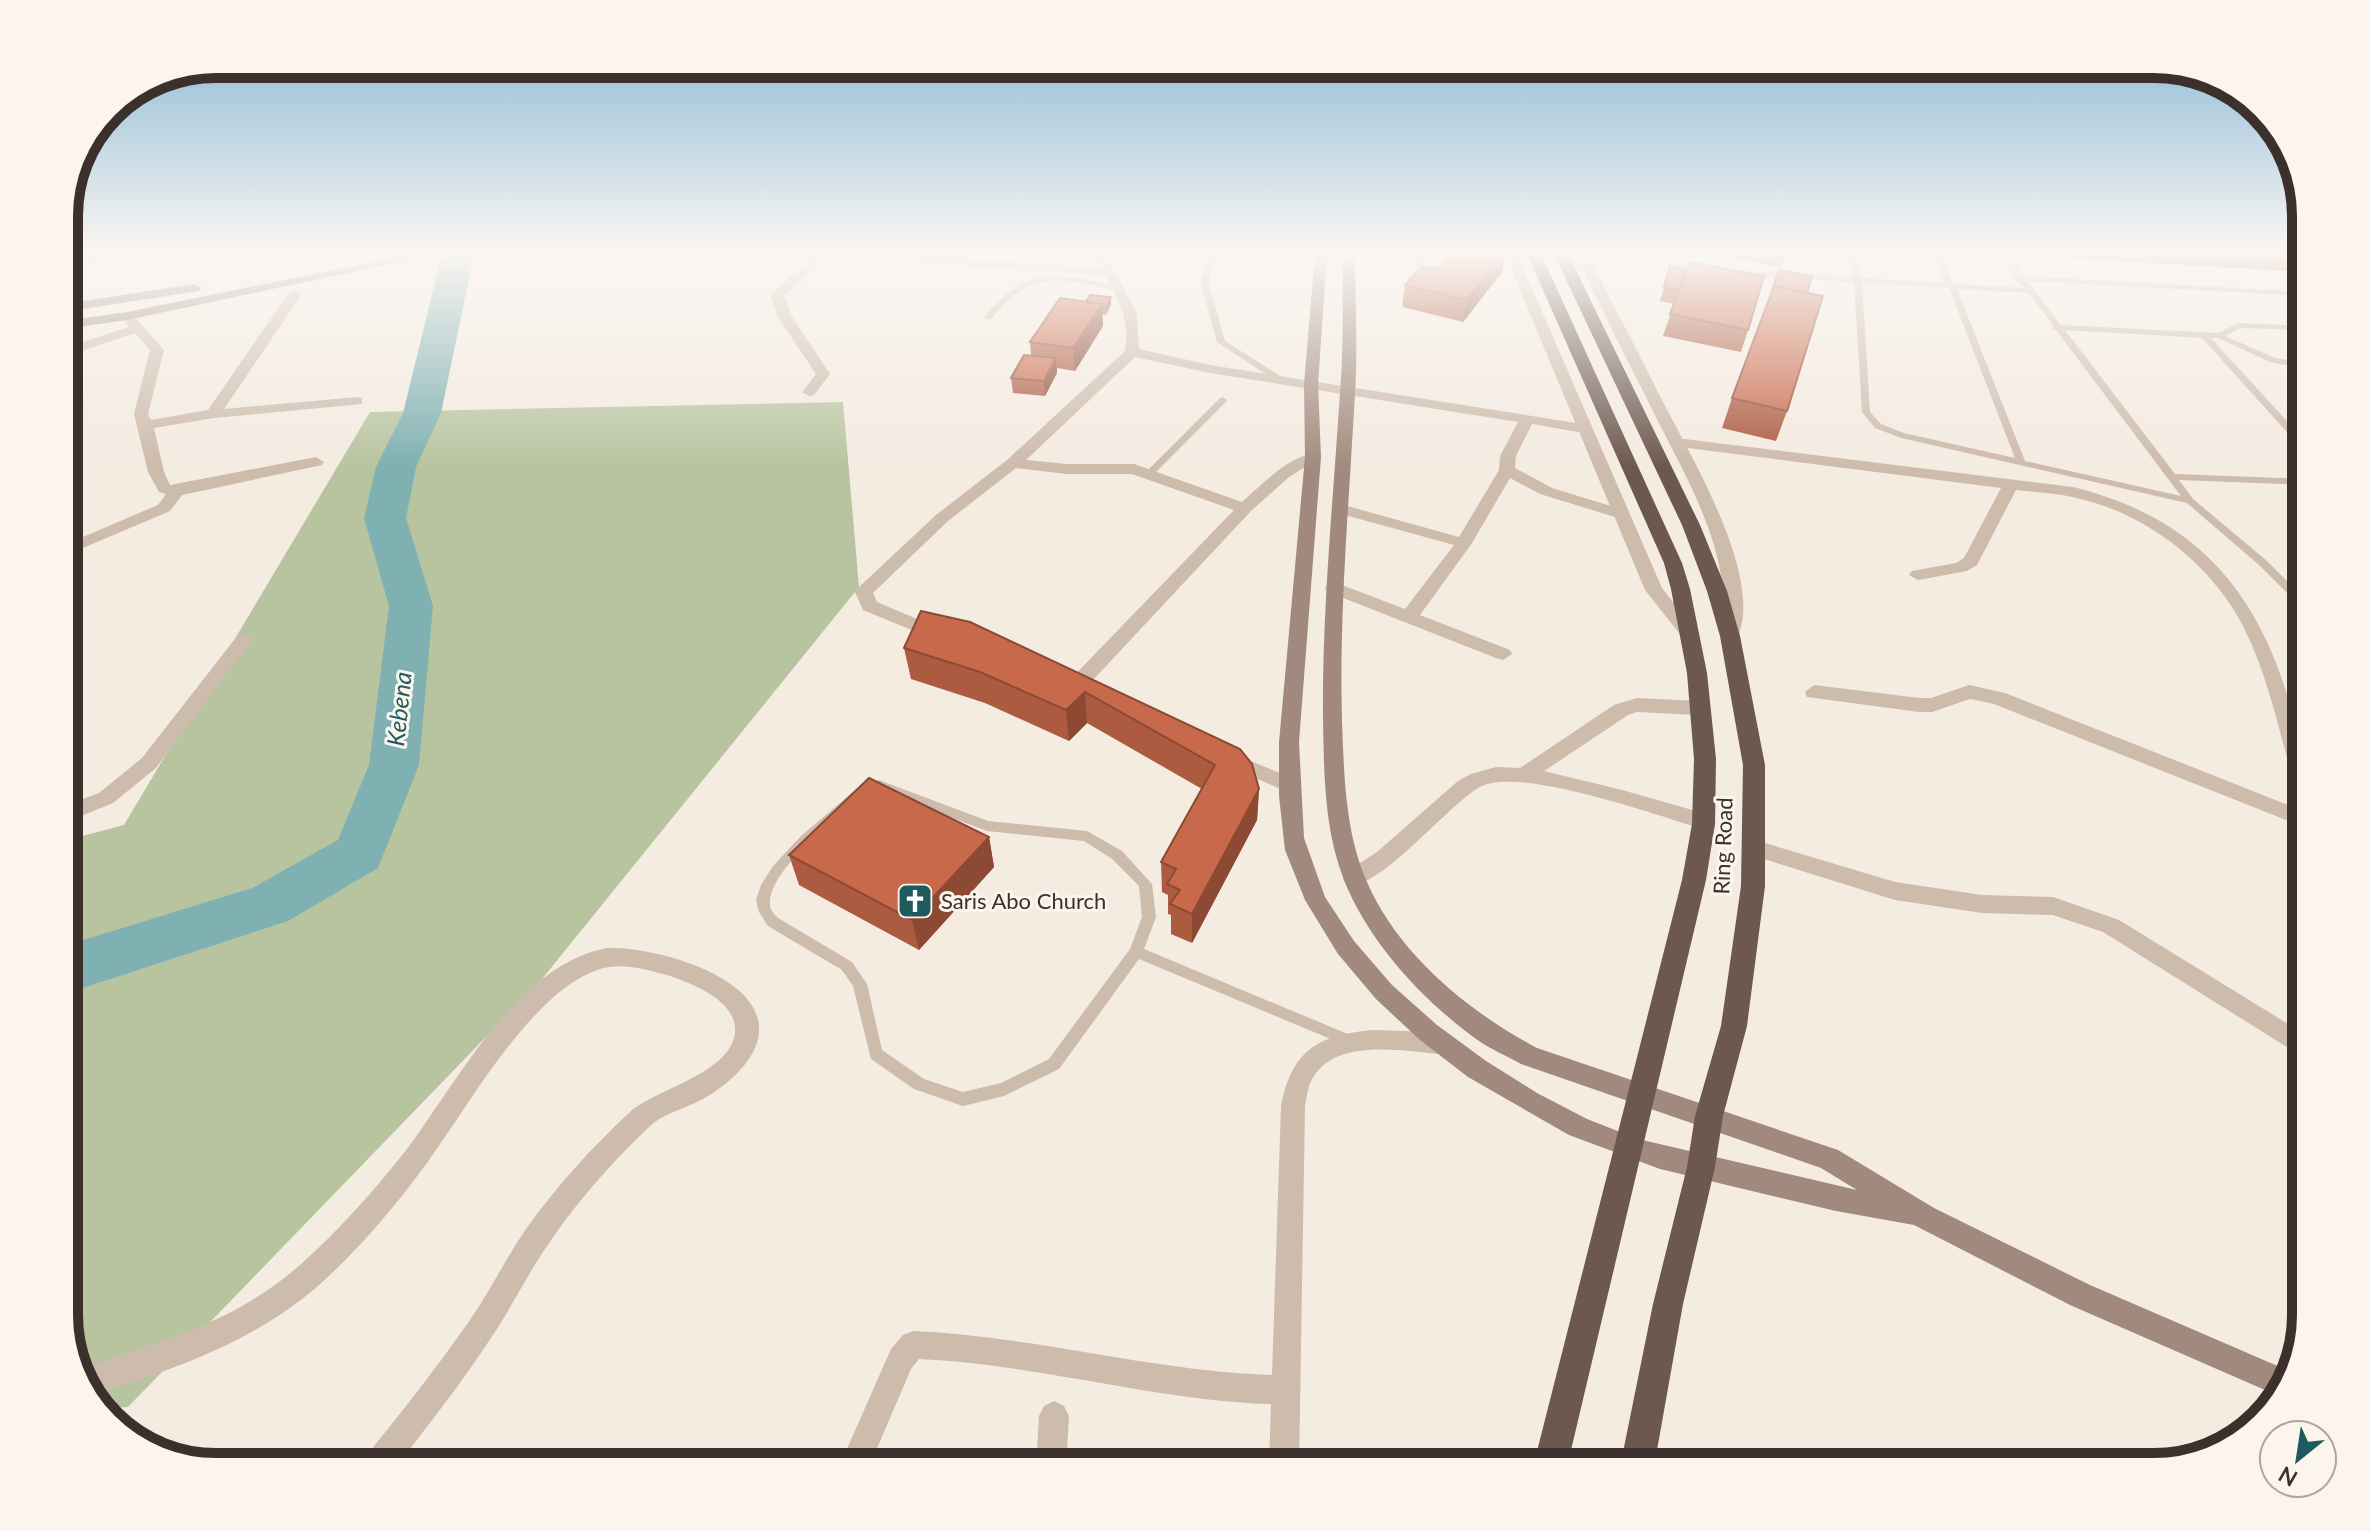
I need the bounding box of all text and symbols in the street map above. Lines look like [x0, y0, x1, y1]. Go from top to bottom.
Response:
water label: Kebena [380, 670, 417, 747]
street label: Ring Road [1707, 797, 1738, 895]
church icon: Saris Abo Church [896, 882, 934, 920]
place label: Saris Abo Church [941, 887, 1106, 914]
north arrow [2258, 1419, 2338, 1499]
text: N [2274, 1461, 2302, 1493]

